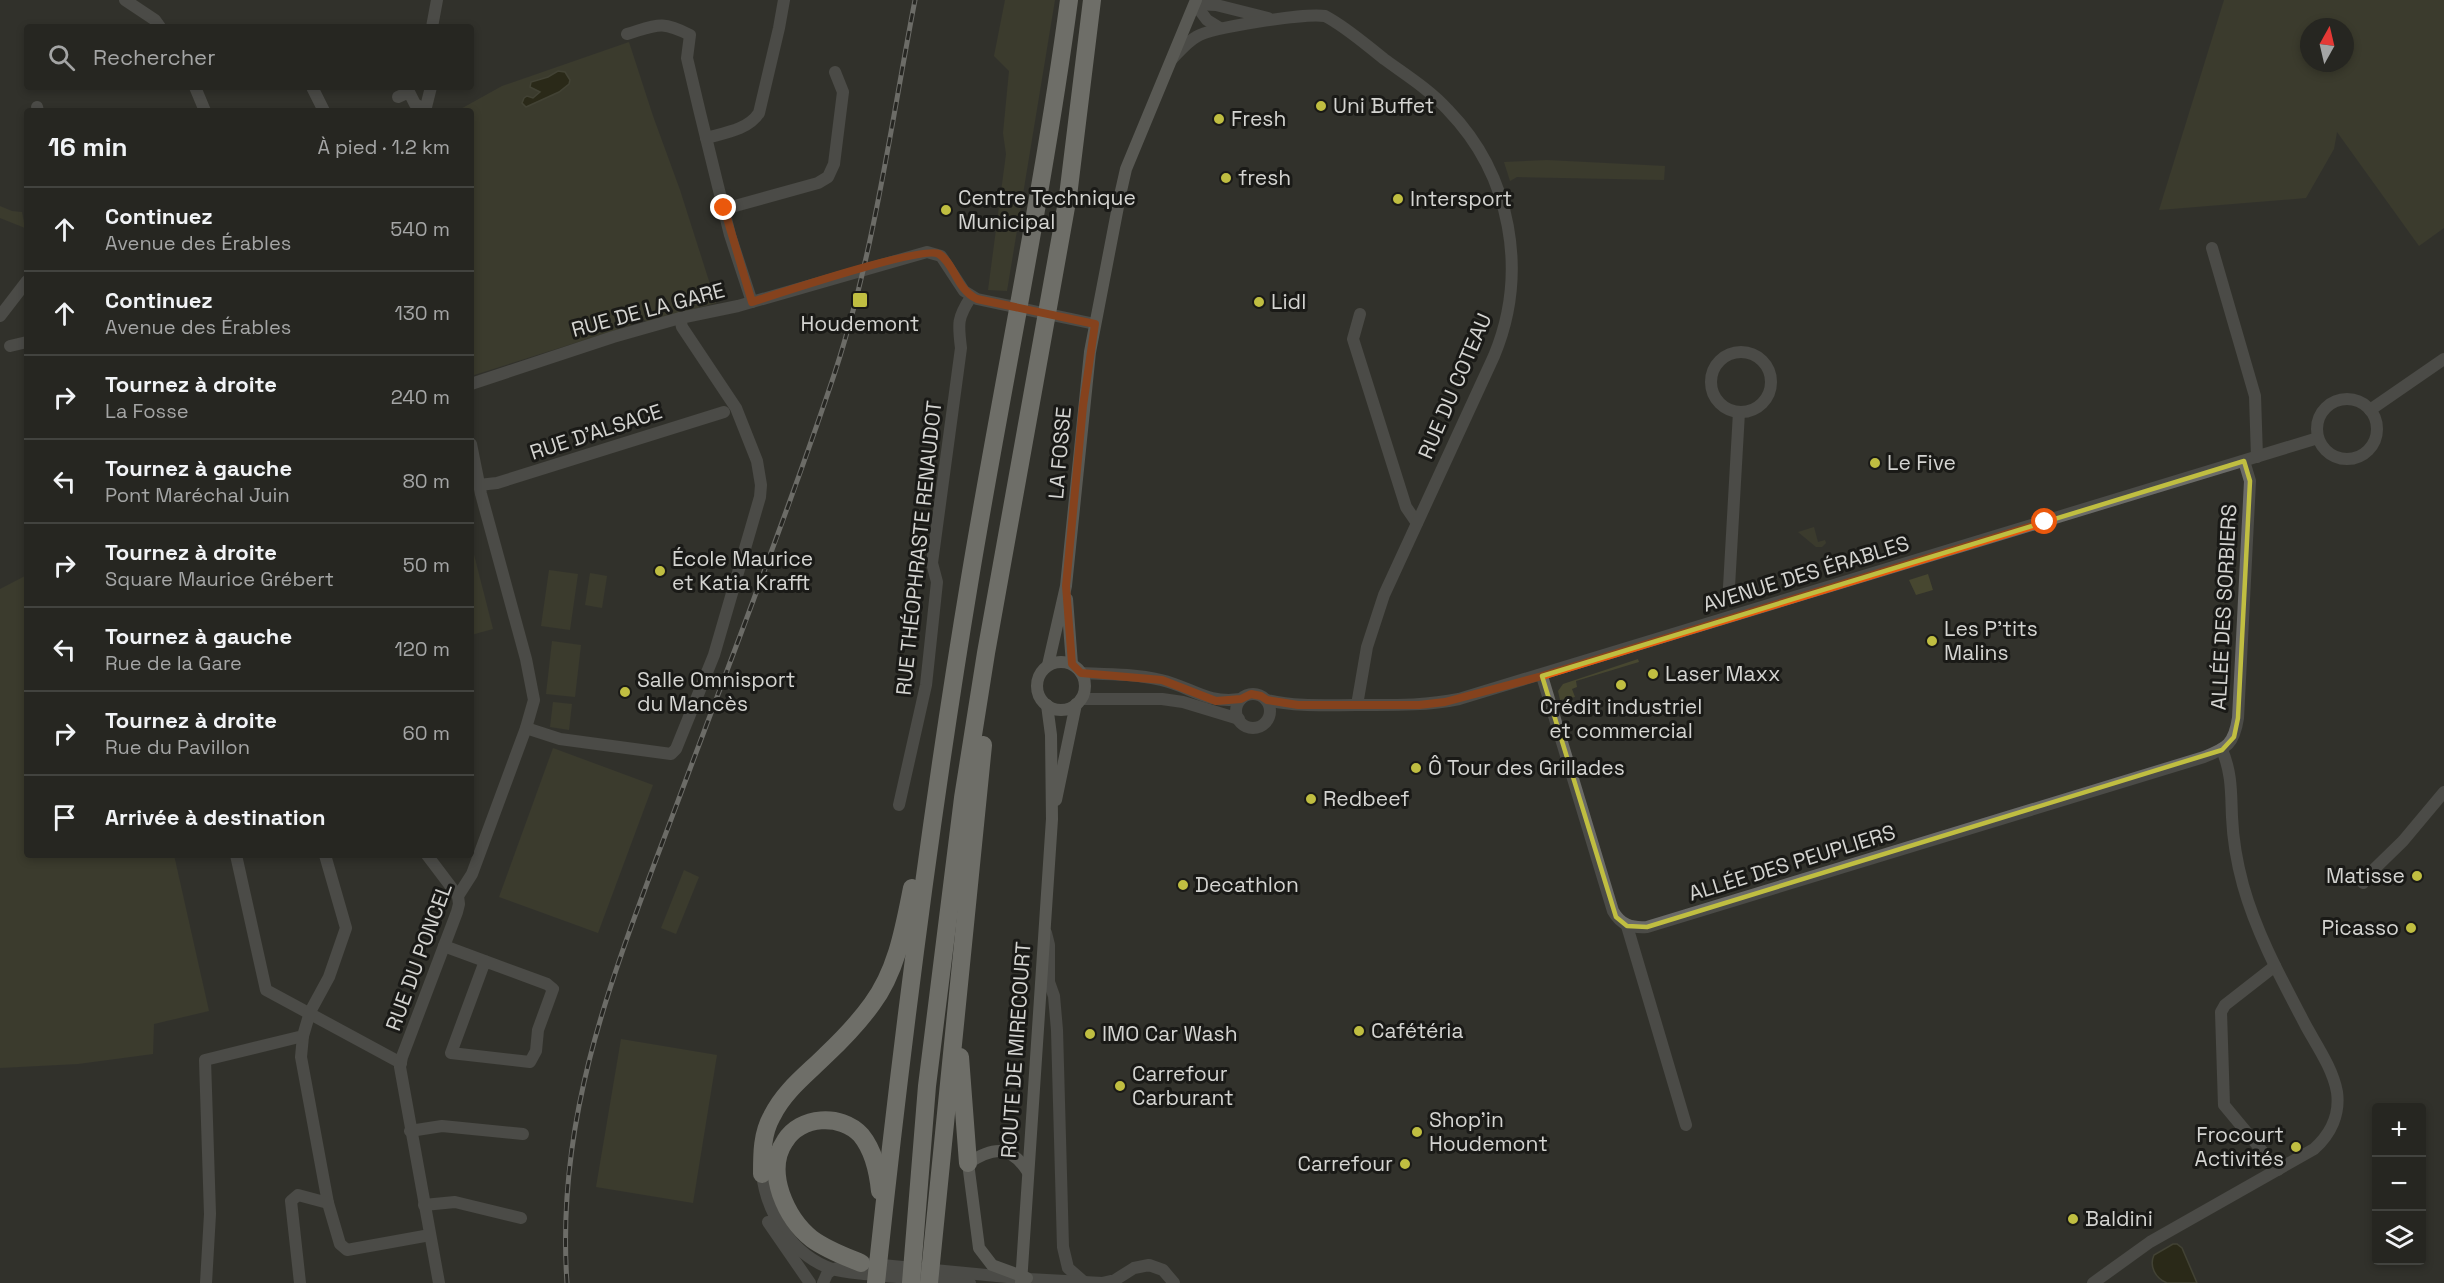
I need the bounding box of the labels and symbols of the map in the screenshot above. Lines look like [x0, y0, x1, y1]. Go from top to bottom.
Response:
north arrow [2300, 18, 2354, 72]
place label: Uni Buffet [1333, 92, 1434, 119]
marker: Uni Buffet [1314, 99, 1328, 113]
place label: Fresh [1231, 105, 1286, 132]
marker: Fresh [1212, 112, 1226, 126]
place label: fresh [1238, 164, 1291, 191]
marker: fresh [1219, 171, 1233, 185]
place label: Centre Technique Municipal [958, 184, 1136, 235]
place label: Intersport [1410, 185, 1512, 212]
marker: Intersport [1391, 192, 1405, 206]
route end [710, 194, 736, 220]
marker: Centre Technique Municipal [939, 203, 953, 217]
street label: RUE DE LA GARE [568, 276, 727, 343]
place label: Lidl [1271, 288, 1306, 315]
marker: Houdemont [851, 291, 869, 309]
marker: Lidl [1252, 295, 1266, 309]
street label: RUE DU COTEAU [1412, 309, 1497, 463]
place label: Houdemont [801, 310, 919, 337]
street label: RUE D'ALSACE [526, 397, 665, 466]
street label: RUE THÉOPHRASTE RENAUDOT [890, 399, 947, 697]
street label: LA FOSSE [1042, 406, 1077, 500]
place label: Le Five [1887, 449, 1956, 476]
marker: Le Five [1868, 456, 1882, 470]
street label: ALLÉE DES SORBIERS [2205, 503, 2242, 711]
route start [2031, 508, 2057, 534]
street label: AVENUE DES ÉRABLES [1699, 529, 1912, 618]
place label: École Maurice et Katia Krafft [672, 545, 813, 596]
marker: École Maurice et Katia Krafft [653, 564, 667, 578]
place label: Les P'tits Malins [1944, 615, 2038, 666]
marker: Les P'tits Malins [1925, 634, 1939, 648]
place label: Laser Maxx [1665, 660, 1780, 687]
place label: Salle Omnisport du Mancès [637, 666, 795, 717]
marker: Laser Maxx [1646, 667, 1660, 681]
marker: Crédit industriel et commercial [1614, 678, 1628, 692]
marker: Salle Omnisport du Mancès [618, 685, 632, 699]
place label: Crédit industriel et commercial [1540, 693, 1702, 744]
place label: Ô Tour des Grillades [1428, 754, 1625, 781]
marker: Ô Tour des Grillades [1409, 761, 1423, 775]
place label: Redbeef [1323, 785, 1409, 812]
marker: Redbeef [1304, 792, 1318, 806]
street label: ALLÉE DES PEUPLIERS [1685, 818, 1899, 907]
place label: Matisse [2326, 862, 2405, 889]
marker: Matisse [2410, 869, 2424, 883]
place label: Decathlon [1195, 871, 1299, 898]
marker: Decathlon [1176, 878, 1190, 892]
street label: RUE DU PONCEL [379, 879, 458, 1034]
place label: Picasso [2322, 914, 2399, 941]
marker: Picasso [2404, 921, 2418, 935]
street label: ROUTE DE MIRECOURT [994, 941, 1037, 1159]
place label: Cafétéria [1371, 1017, 1464, 1044]
place label: IMO Car Wash [1102, 1020, 1238, 1047]
marker: Cafétéria [1352, 1024, 1366, 1038]
marker: IMO Car Wash [1083, 1027, 1097, 1041]
place label: Carrefour Carburant [1132, 1060, 1234, 1111]
marker: Carrefour Carburant [1113, 1079, 1127, 1093]
place label: Shop’in Houdemont [1429, 1106, 1548, 1157]
place label: Frocourt Activités [2195, 1121, 2284, 1172]
marker: Shop’in Houdemont [1410, 1125, 1424, 1139]
marker: Frocourt Activités [2289, 1140, 2303, 1154]
place label: Carrefour [1297, 1150, 1393, 1177]
marker: Carrefour [1398, 1157, 1412, 1171]
place label: Baldini [2085, 1205, 2153, 1232]
marker: Baldini [2066, 1212, 2080, 1226]

